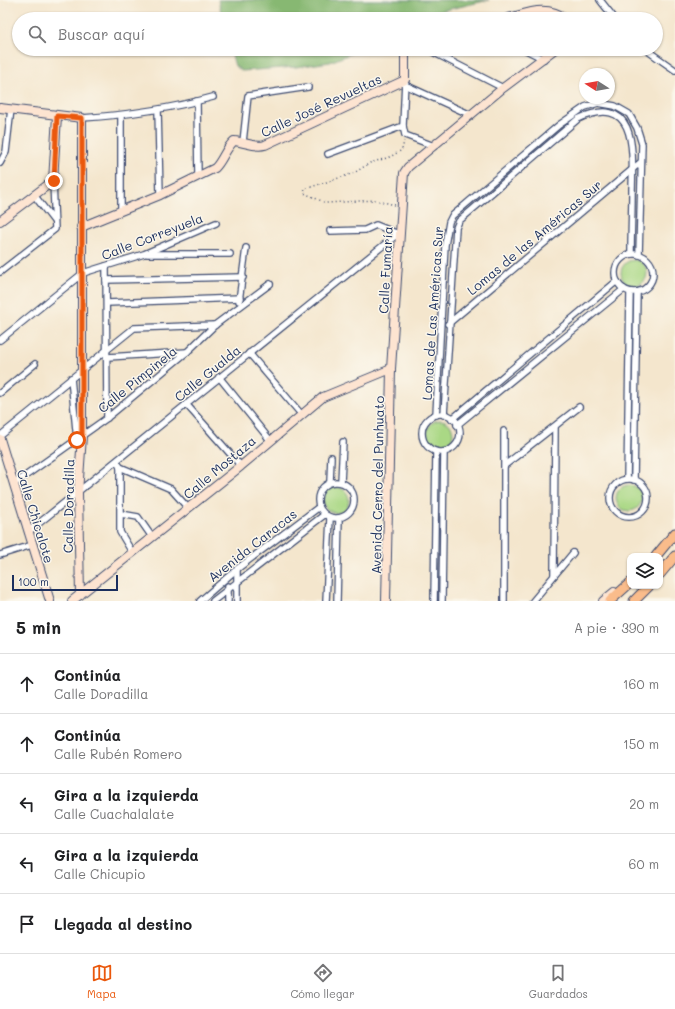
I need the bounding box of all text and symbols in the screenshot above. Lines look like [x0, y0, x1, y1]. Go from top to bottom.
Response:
search box [12, 12, 663, 56]
icon: search [26, 23, 48, 45]
text: Buscar aquí [58, 24, 145, 44]
north arrow [579, 68, 615, 104]
street label: Calle José Revueltas [258, 70, 384, 140]
route end [45, 172, 63, 190]
street label: Lomas de las Américas Sur [463, 176, 605, 298]
street label: Calle Correyuela [99, 209, 205, 263]
street label: Lomas de Las Américas Sur [417, 225, 447, 401]
street label: Calle Fumaría [374, 226, 396, 314]
street label: Calle Gualda [170, 341, 244, 405]
street label: Calle Pimpinela [94, 342, 180, 416]
street label: Avenida Cerro del Punhuato [367, 395, 387, 574]
route start [68, 431, 86, 449]
street label: Calle Mostaza [179, 432, 259, 502]
street label: Calle Doradilla [59, 459, 77, 553]
street label: Calle Chicalote [14, 467, 58, 565]
street label: Avenida Caracas [204, 505, 300, 585]
map controls [627, 553, 663, 589]
button: layers [627, 553, 663, 589]
scale bar [12, 573, 118, 592]
text: 100 m [18, 574, 49, 589]
text: 5 min [16, 616, 61, 638]
text: A pie · 390 m [574, 619, 659, 636]
text: Continúa [54, 665, 121, 685]
icon: ahead [16, 673, 38, 695]
text: 160 m [623, 675, 659, 692]
text: Calle Doradilla [54, 685, 148, 702]
text: Continúa [54, 725, 121, 745]
icon: ahead [16, 733, 38, 755]
text: 150 m [623, 735, 659, 752]
text: Calle Rubén Romero [54, 745, 182, 762]
text: Gira a la izquierda [54, 785, 199, 805]
icon: left [16, 793, 38, 815]
text: 20 m [629, 795, 659, 812]
text: Calle Cuachalalate [54, 805, 174, 822]
text: Gira a la izquierda [54, 845, 199, 865]
icon: left [16, 853, 38, 875]
text: 60 m [629, 855, 659, 872]
text: Calle Chicupio [54, 865, 145, 882]
icon: arrive [16, 913, 38, 935]
text: Llegada al destino [54, 914, 192, 934]
tab: Mapa [87, 962, 116, 1001]
tab: Cómo llegar [290, 962, 355, 1001]
tab: Guardados [529, 962, 588, 1001]

